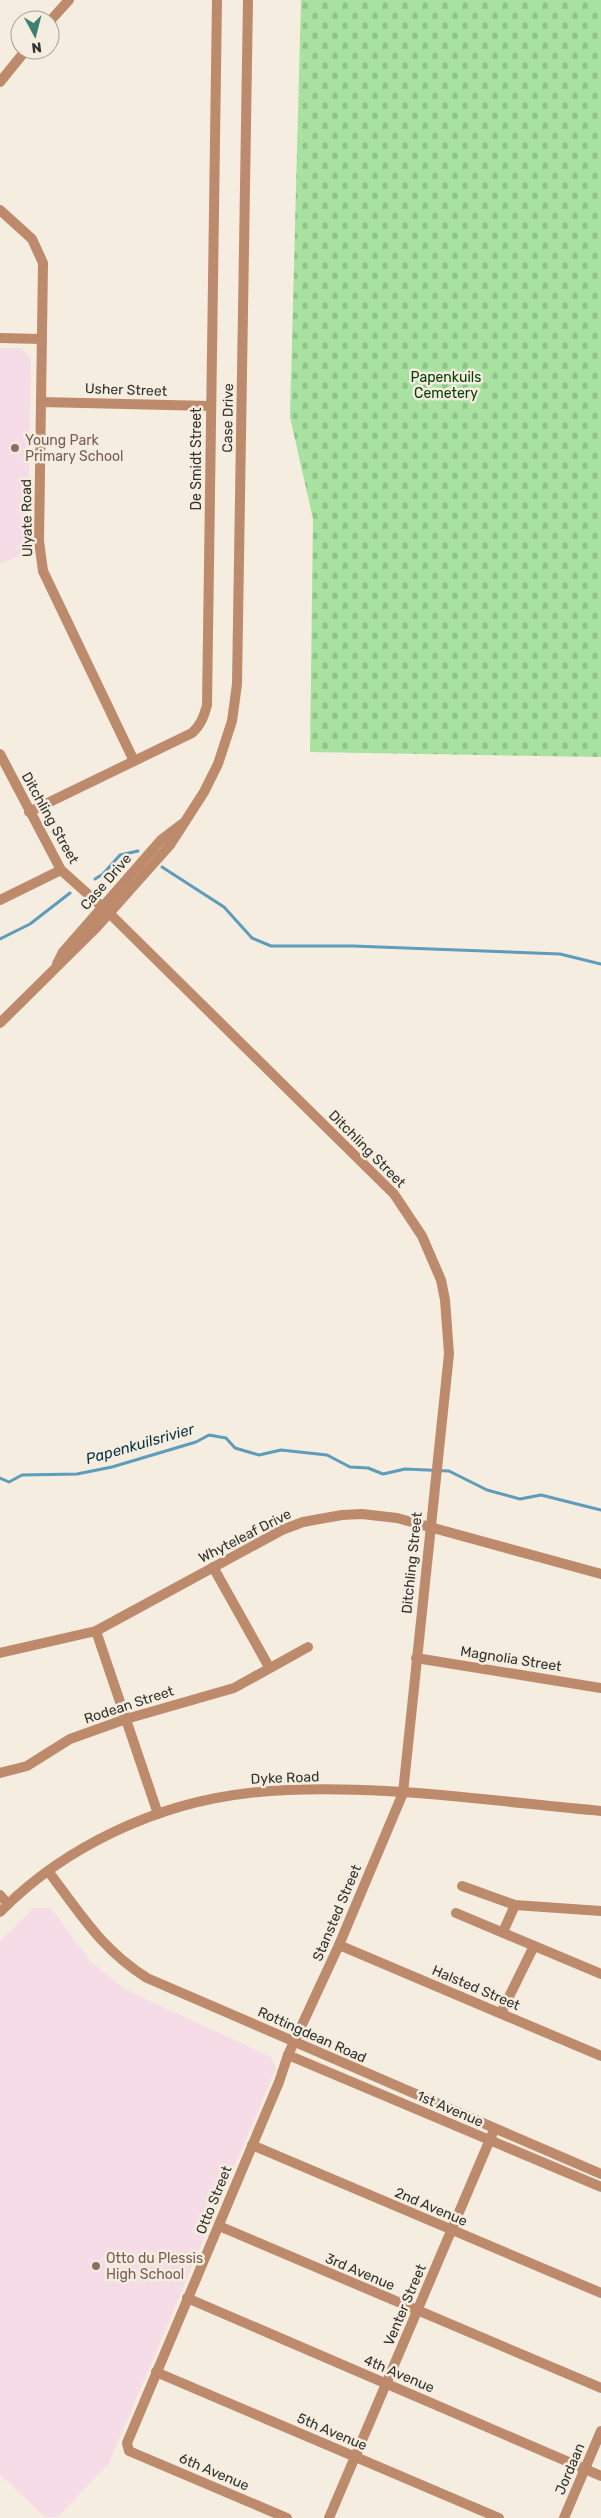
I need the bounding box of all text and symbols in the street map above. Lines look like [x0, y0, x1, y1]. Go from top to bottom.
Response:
north arrow [10, 10, 60, 60]
text: N [30, 38, 43, 56]
park label: Papenkuils Cemetery [411, 369, 481, 402]
street label: Usher Street [85, 380, 168, 400]
street label: Case Drive [219, 383, 237, 453]
street label: De Smidt Street [188, 407, 205, 511]
place label: Young Park Primary School [25, 432, 123, 465]
marker: Young Park Primary School [9, 442, 21, 454]
street label: Ulyate Road [18, 479, 36, 557]
street label: Ditchling Street [18, 769, 82, 867]
street label: Case Drive [77, 850, 135, 914]
street label: Ditchling Street [325, 1107, 410, 1192]
water label: Papenkuilsrivier [84, 1420, 197, 1468]
street label: Whyteleaf Drive [196, 1505, 294, 1567]
street label: Ditchling Street [398, 1511, 426, 1615]
street label: Magnolia Street [459, 1643, 563, 1675]
street label: Rodean Street [82, 1682, 177, 1728]
street label: Dyke Road [250, 1768, 320, 1788]
street label: Stansted Street [309, 1862, 365, 1964]
street label: Halsted Street [430, 1962, 523, 2014]
street label: Rottingdean Road [255, 2003, 369, 2067]
street label: 1st Avenue [414, 2087, 486, 2131]
street label: Otto Street [193, 2163, 236, 2237]
street label: 2nd Avenue [392, 2184, 470, 2230]
place label: Otto du Plessis High School [106, 2250, 203, 2283]
street label: 3rd Avenue [323, 2250, 398, 2294]
marker: Otto du Plessis High School [90, 2260, 102, 2272]
street label: Venter Street [380, 2261, 430, 2348]
street label: 4th Avenue [361, 2352, 437, 2396]
street label: 5th Avenue [294, 2410, 370, 2454]
street label: Jordaan [552, 2441, 588, 2497]
street label: 6th Avenue [176, 2450, 252, 2494]

